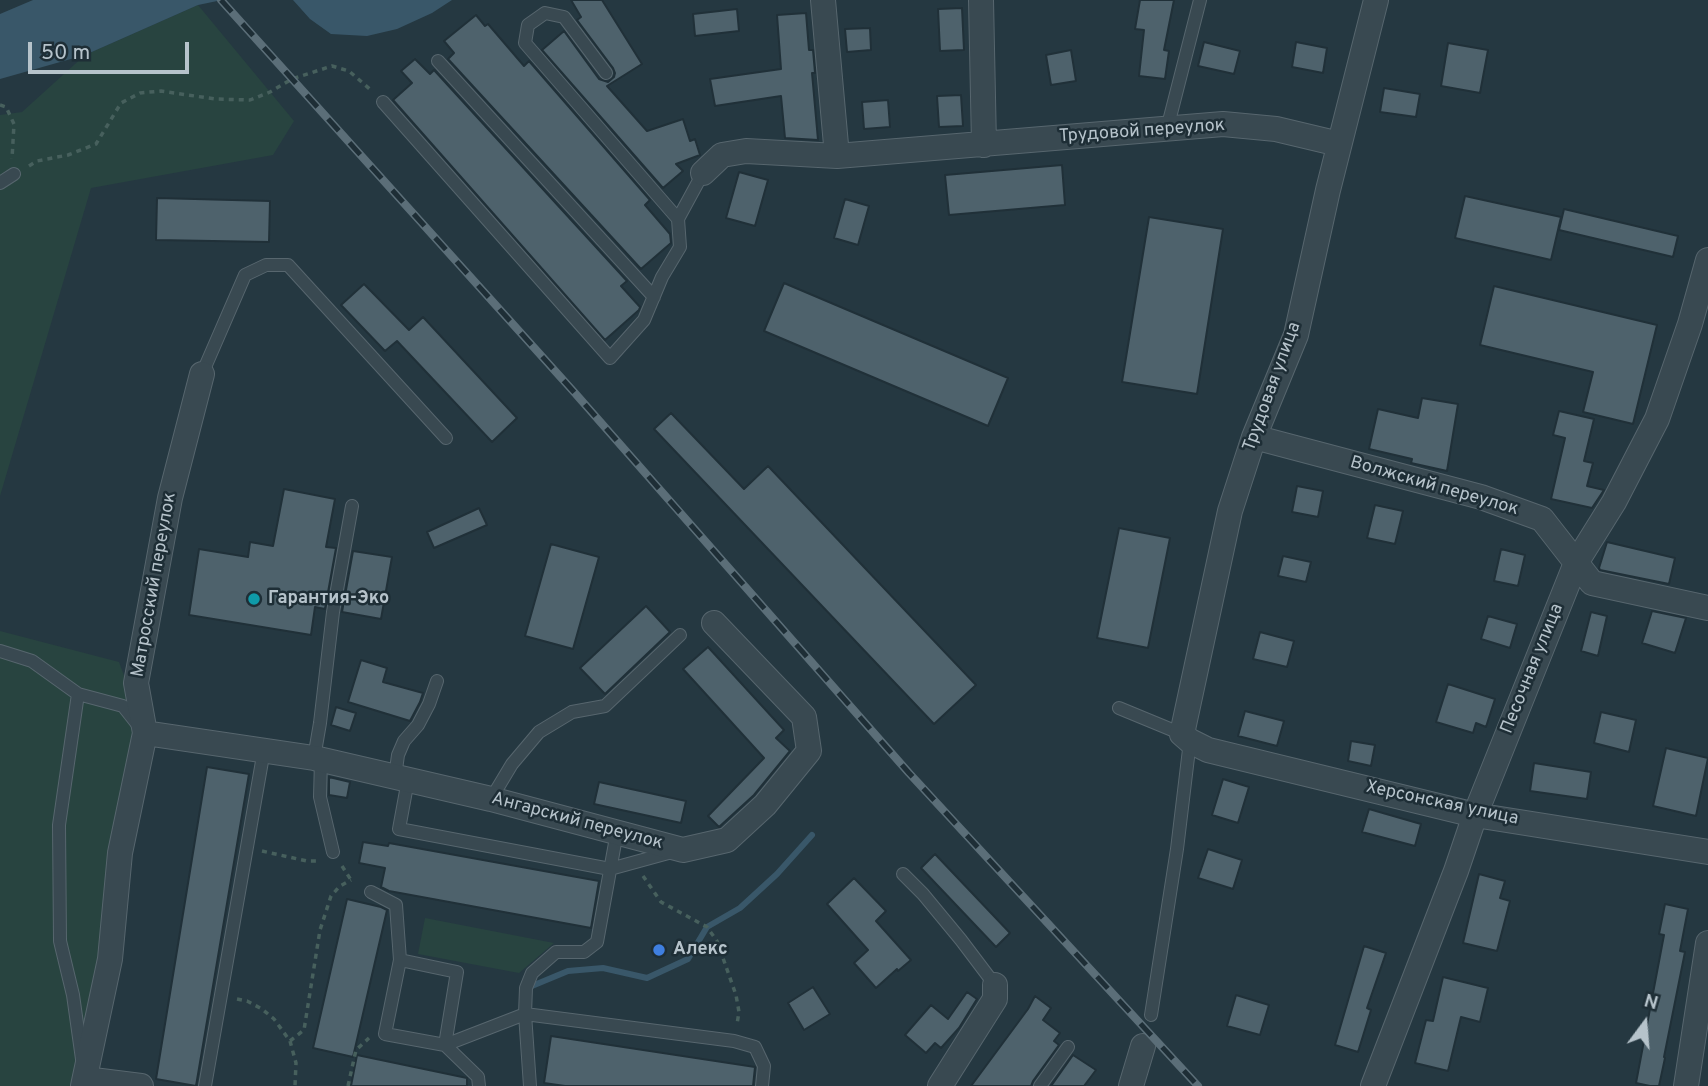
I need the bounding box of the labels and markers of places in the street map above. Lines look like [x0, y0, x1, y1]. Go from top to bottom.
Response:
place label: Гарантия-Эко [268, 588, 389, 610]
marker: Гарантия-Эко [246, 591, 262, 607]
place label: Алекс [673, 939, 728, 961]
marker: Алекс [651, 942, 667, 958]

